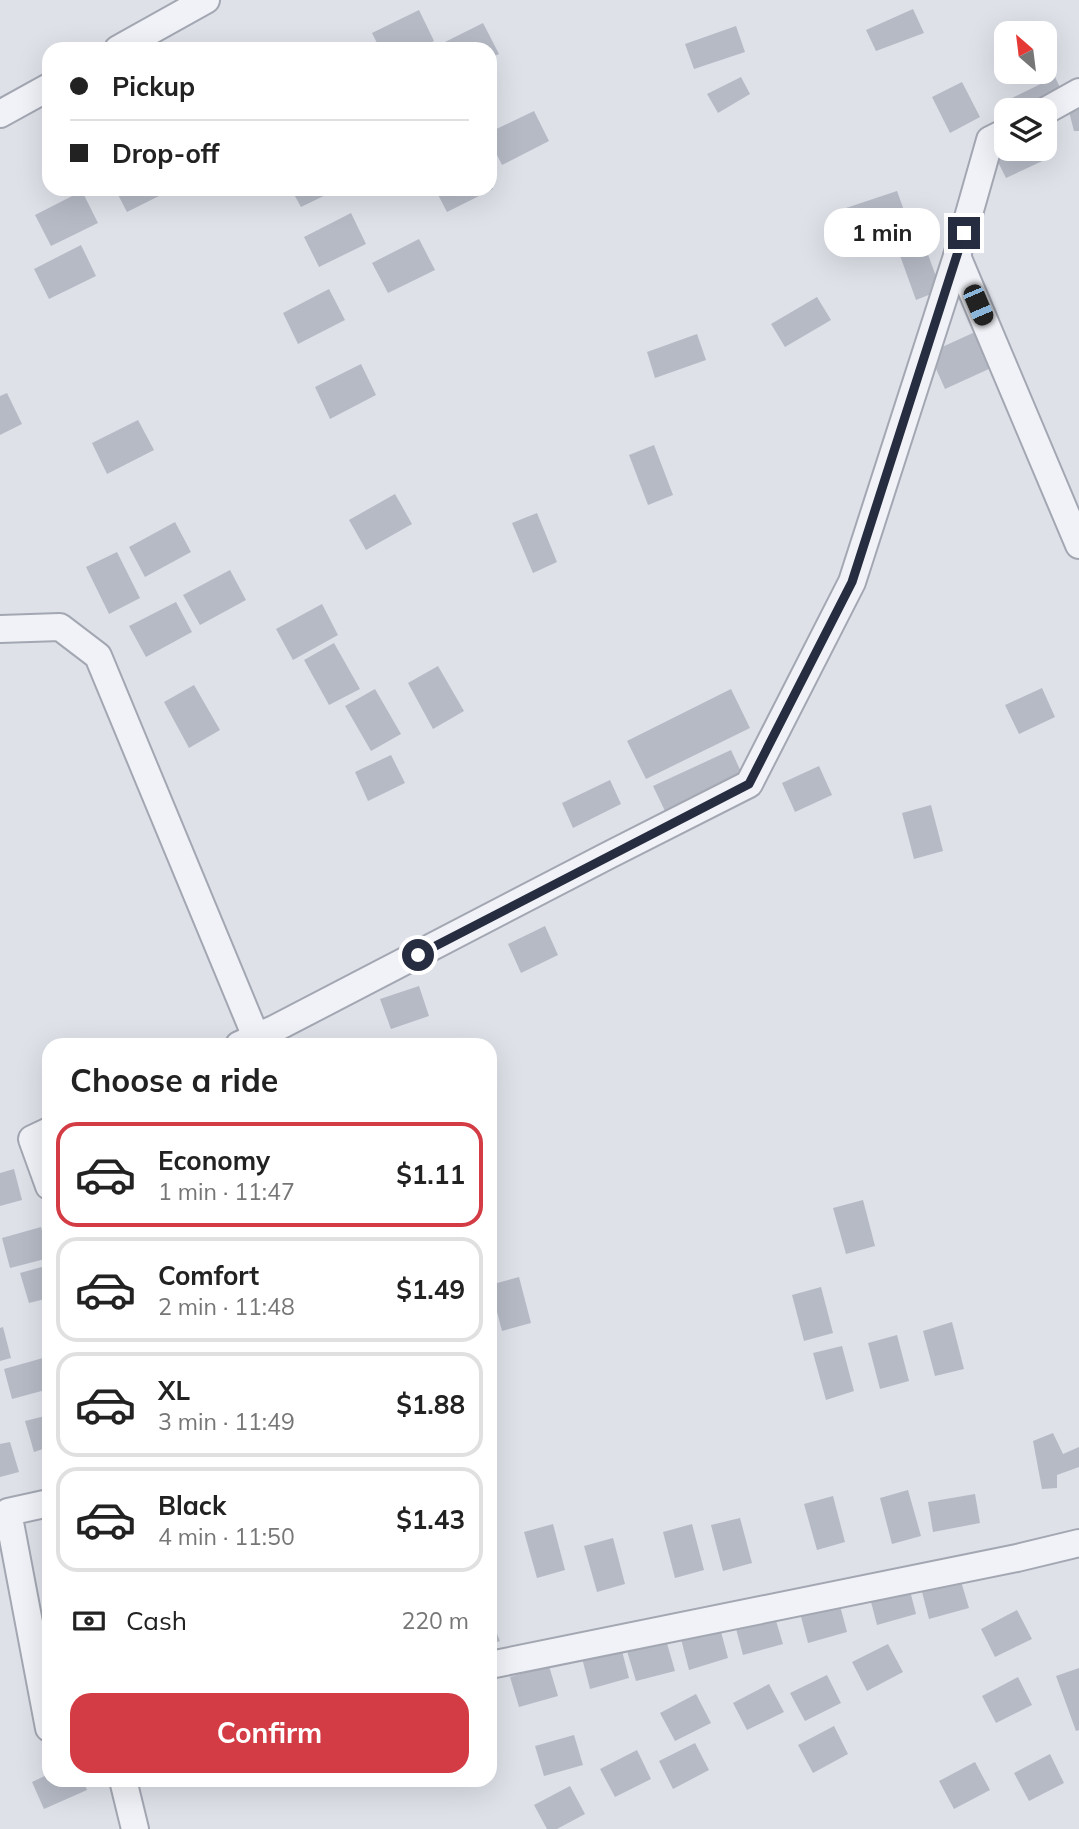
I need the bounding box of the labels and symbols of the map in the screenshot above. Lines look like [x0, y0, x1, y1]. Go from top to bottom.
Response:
north arrow [994, 21, 1057, 84]
callout: 1 min [824, 208, 940, 258]
route end [948, 217, 980, 249]
car [961, 282, 996, 328]
route start [402, 939, 434, 971]

